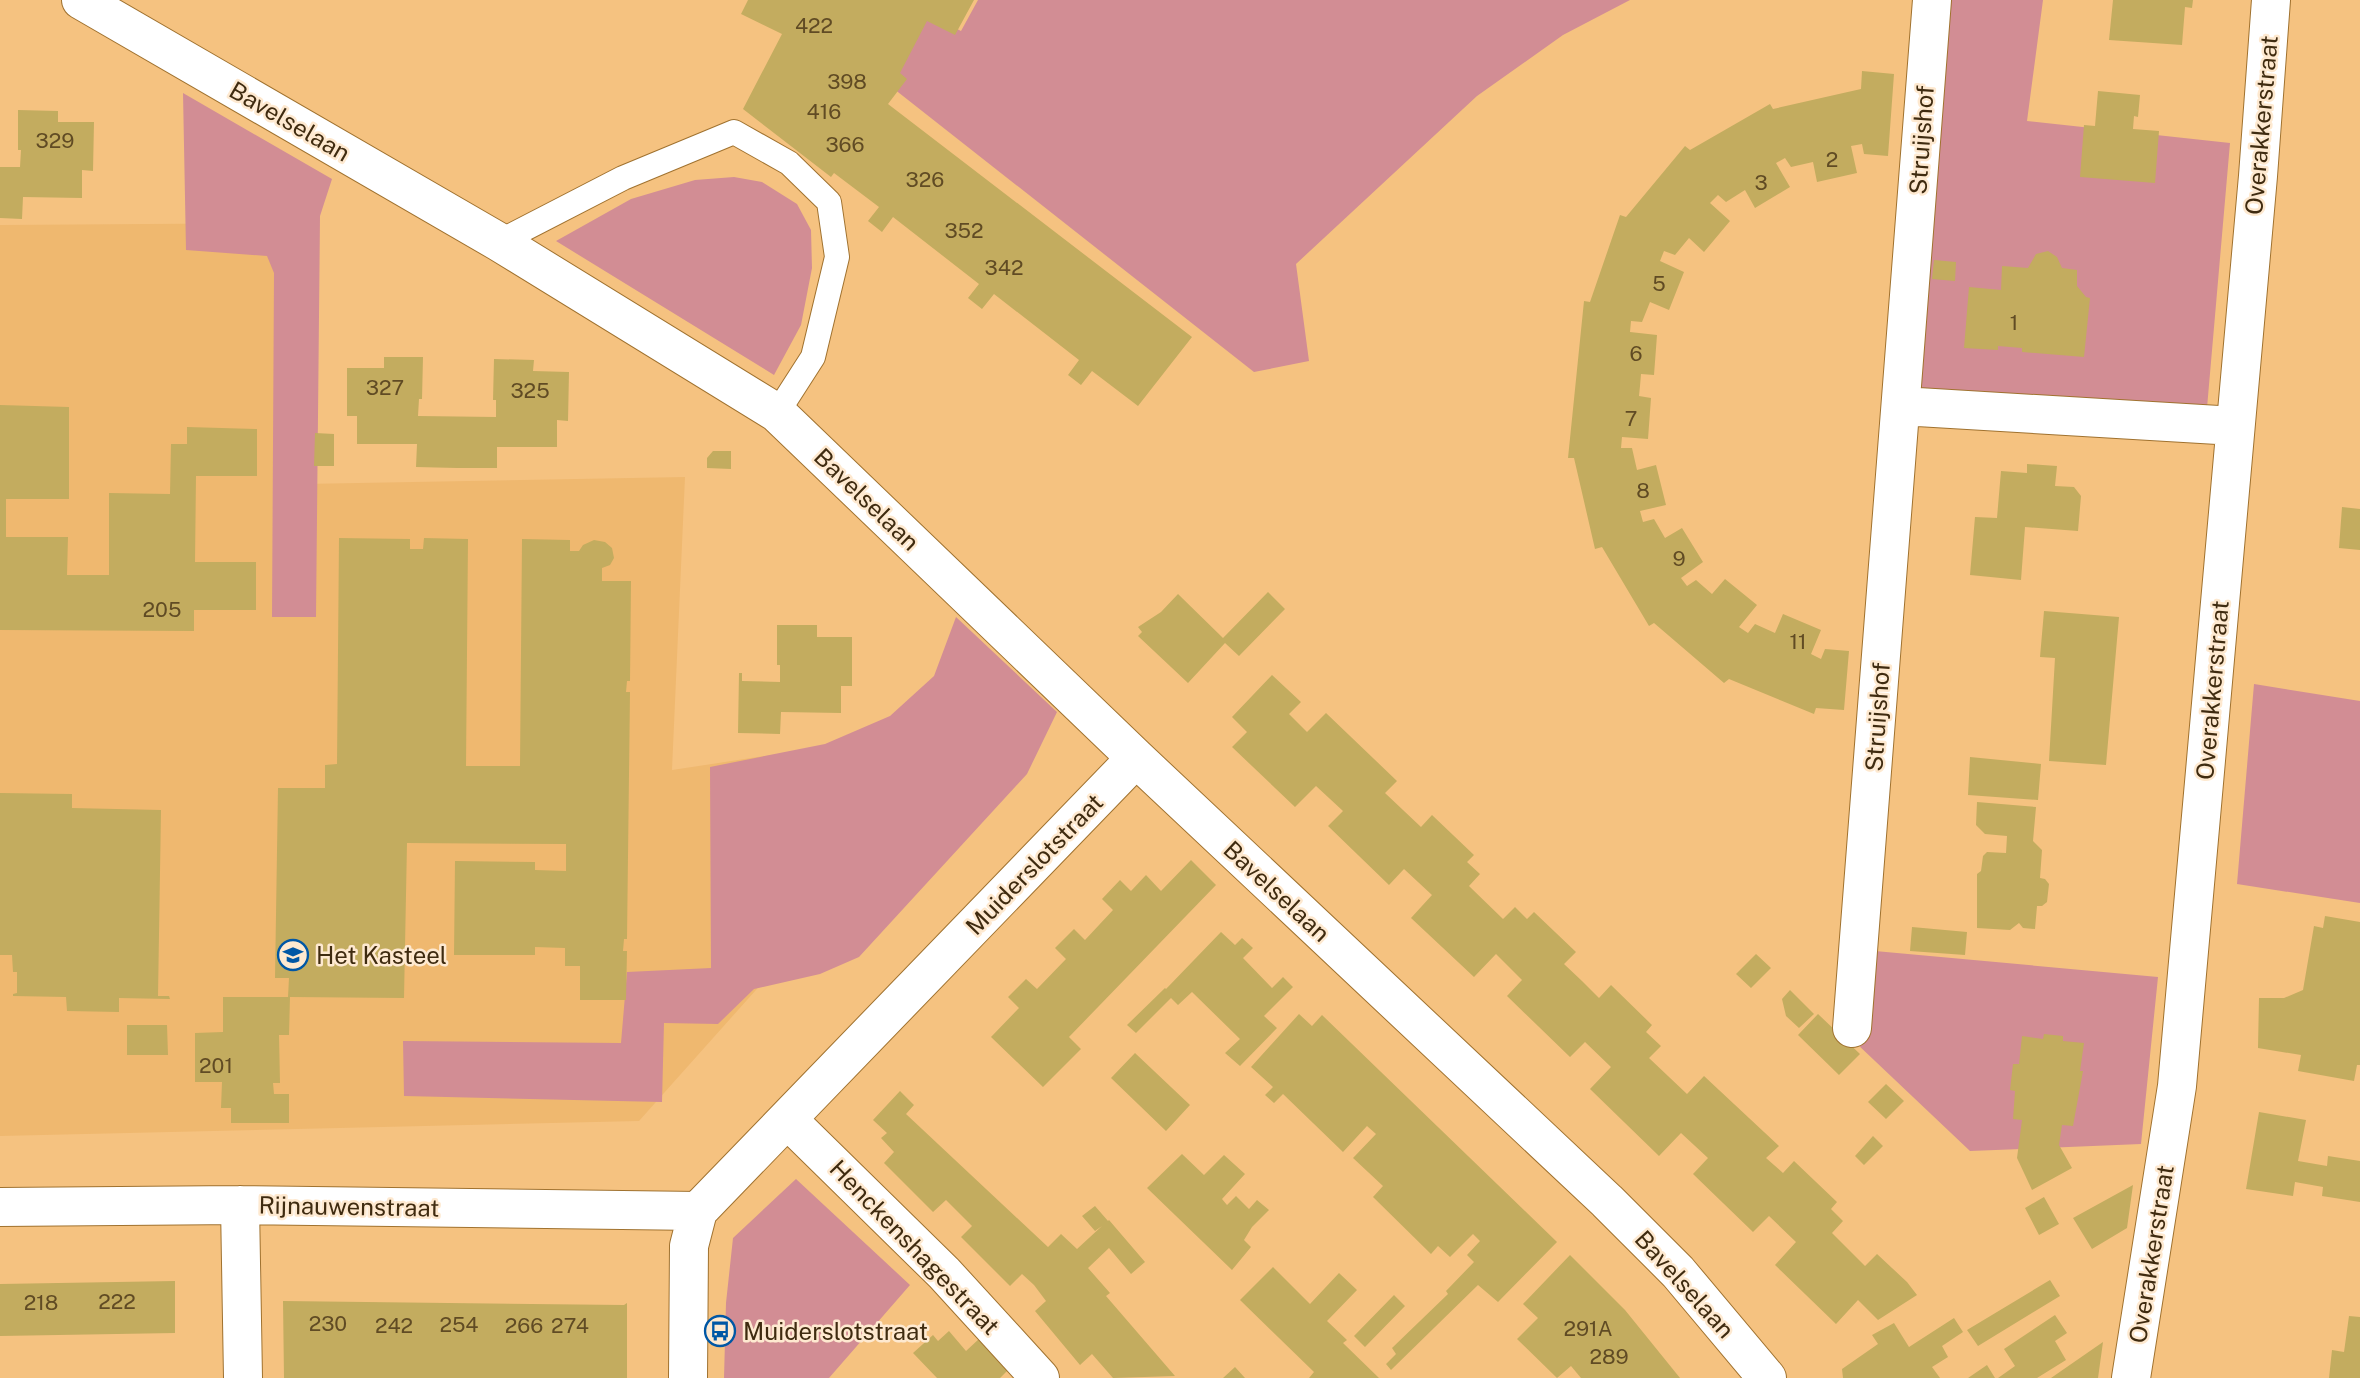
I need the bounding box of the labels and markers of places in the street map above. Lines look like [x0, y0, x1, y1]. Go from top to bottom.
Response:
school or university icon: Het Kasteel [276, 938, 310, 972]
place label: Het Kasteel [316, 941, 447, 969]
bus stop icon: Muiderslotstraat [703, 1314, 737, 1348]
place label: Muiderslotstraat [743, 1317, 928, 1345]

